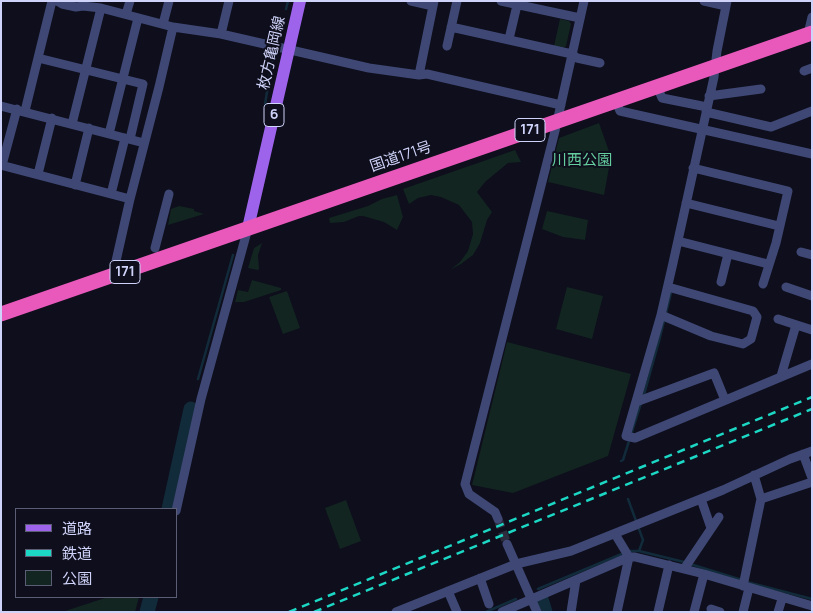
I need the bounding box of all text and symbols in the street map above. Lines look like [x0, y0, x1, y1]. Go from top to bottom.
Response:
street label: 枚方亀岡線 [255, 14, 289, 92]
road number: 6 [264, 104, 284, 126]
road number: 171 [515, 118, 545, 142]
street label: 国道171号 [368, 138, 434, 176]
park label: 川西公園 [552, 152, 612, 170]
road number: 171 [110, 260, 140, 284]
legend [15, 508, 178, 598]
text: 道路 [62, 518, 92, 539]
text: 鉄道 [62, 543, 92, 564]
text: 公園 [62, 568, 92, 589]

